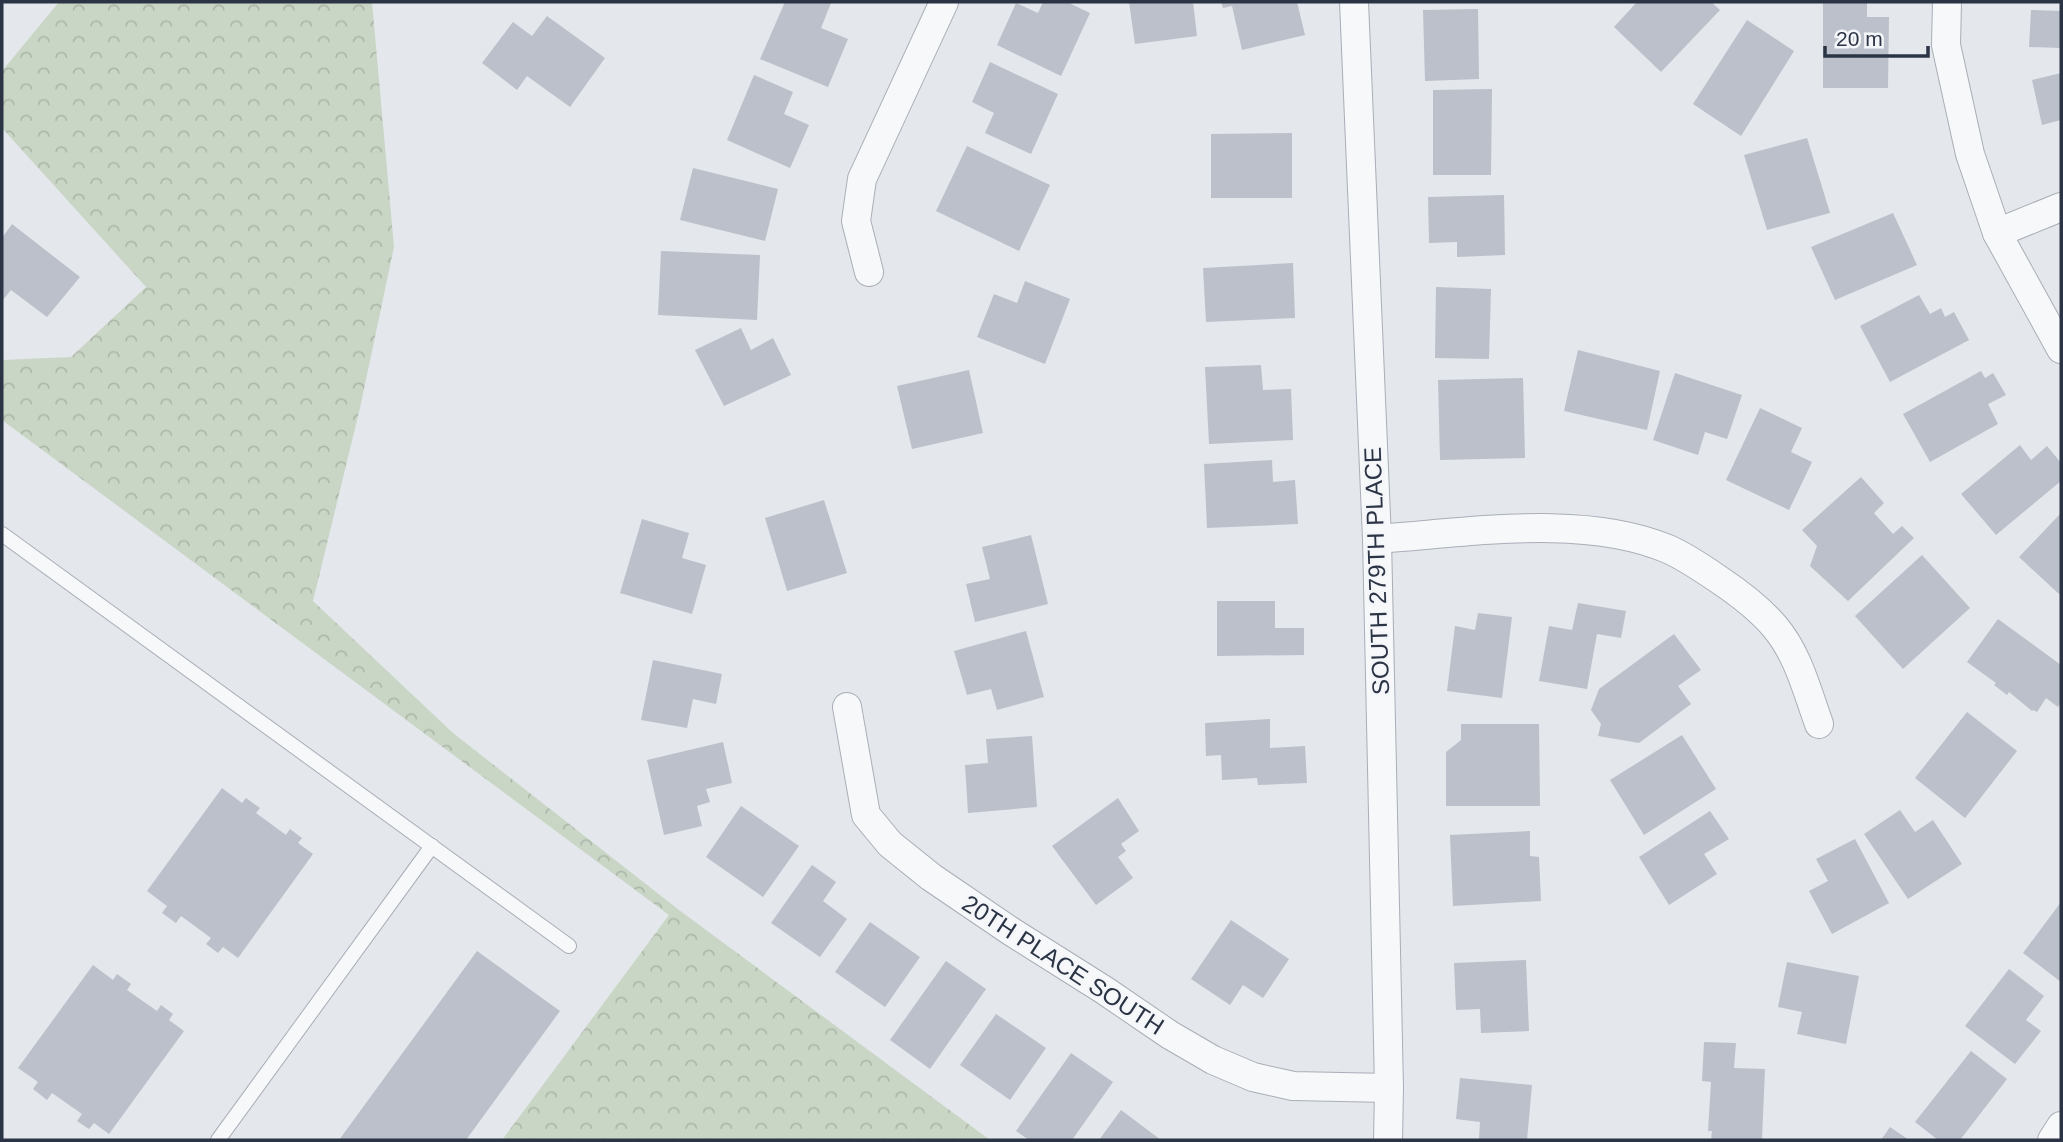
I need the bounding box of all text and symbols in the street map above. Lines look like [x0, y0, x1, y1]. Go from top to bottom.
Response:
scale bar [1825, 14, 1928, 58]
text: 20 m [1836, 27, 1883, 50]
street label: SOUTH 279TH PLACE [1359, 447, 1394, 695]
street label: 20TH PLACE SOUTH [957, 889, 1169, 1040]

